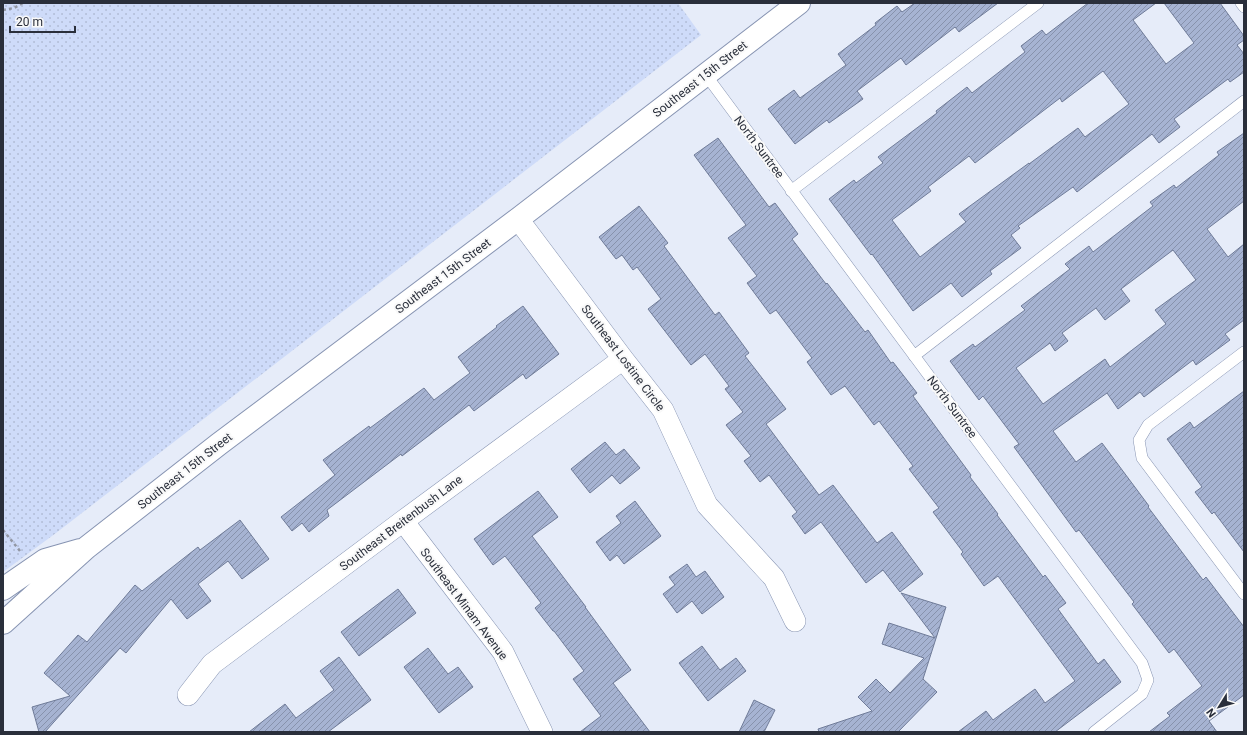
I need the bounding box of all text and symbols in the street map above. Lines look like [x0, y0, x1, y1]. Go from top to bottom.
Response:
scale bar [10, 8, 75, 34]
text: 20 m [16, 15, 43, 29]
street label: Southeast 15th Street [650, 38, 750, 120]
street label: North Suntree [731, 113, 787, 181]
street label: Southeast 15th Street [393, 236, 493, 316]
street label: Southeast Lostine Circle [578, 302, 668, 414]
street label: North Suntree [924, 373, 980, 441]
street label: Southeast 15th Street [135, 430, 235, 512]
street label: Southeast Breitenbush Lane [337, 472, 465, 574]
street label: Southeast Minam Avenue [417, 545, 511, 663]
north arrow [1199, 687, 1239, 727]
text: N [1204, 706, 1219, 720]

